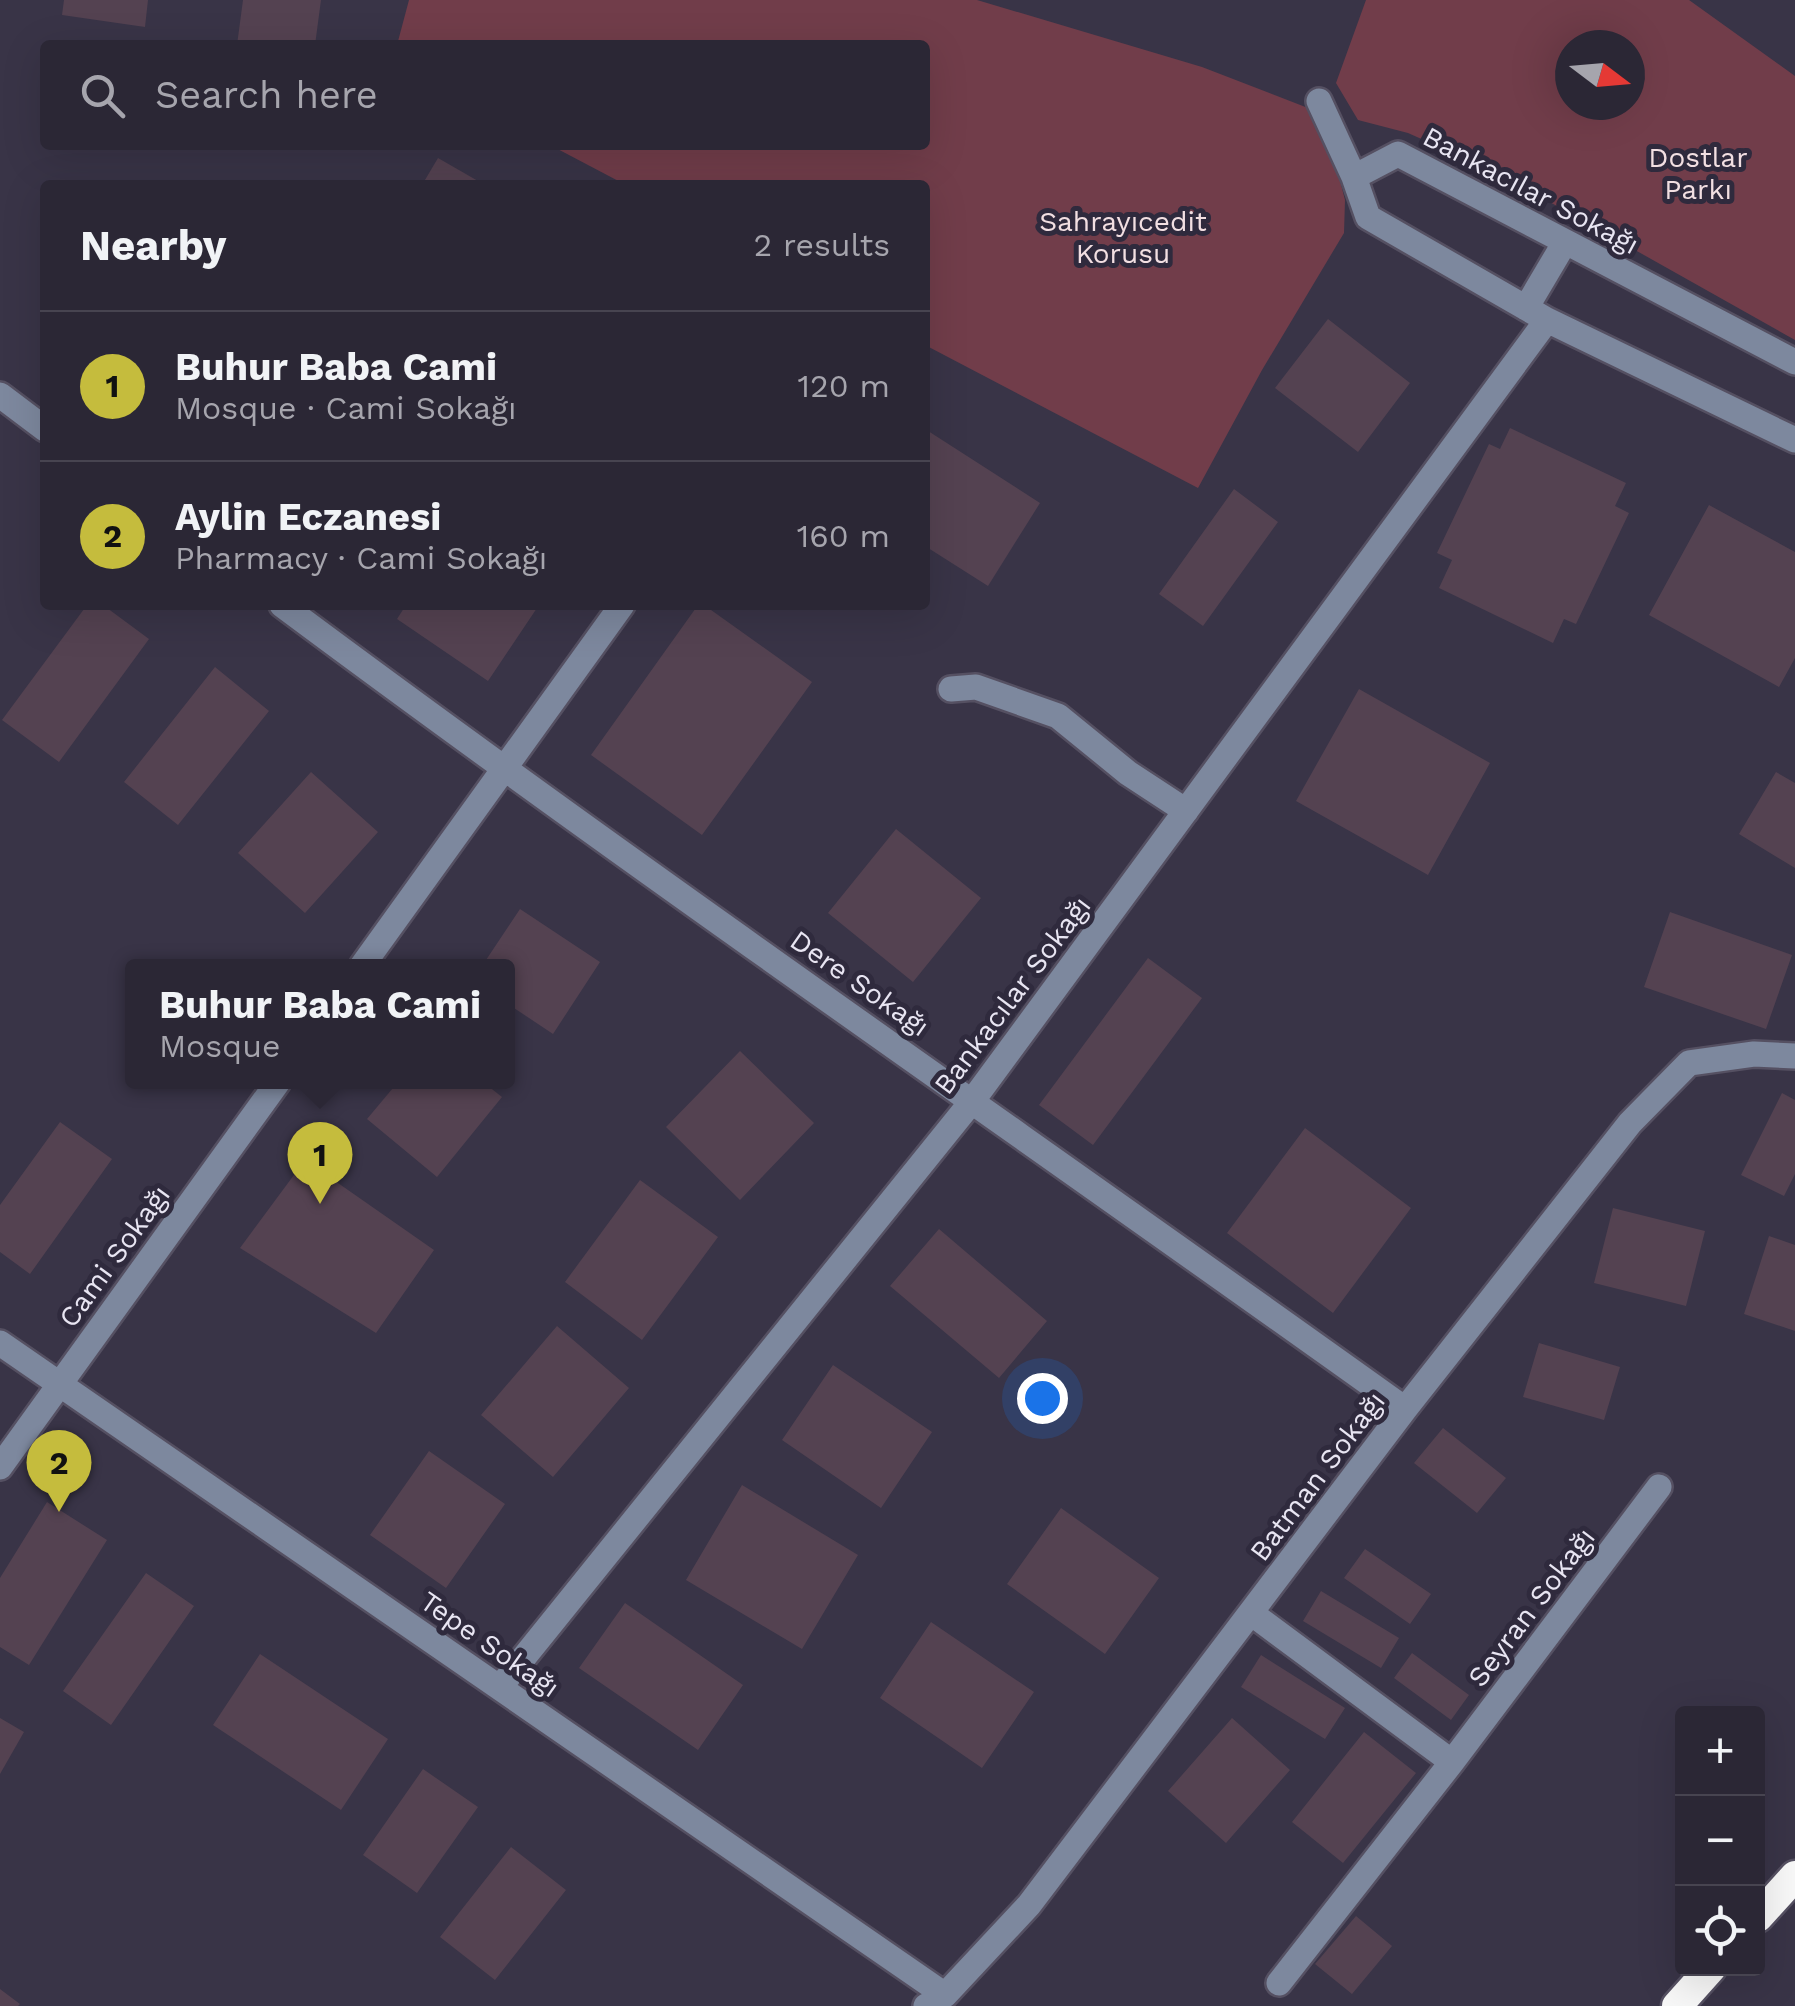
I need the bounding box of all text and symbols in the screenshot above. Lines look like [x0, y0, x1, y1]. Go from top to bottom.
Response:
north arrow [1555, 30, 1645, 120]
search box [40, 40, 930, 150]
icon: search [75, 68, 130, 123]
text: Search here [155, 73, 378, 117]
street label: Bankacılar Sokağı [1417, 120, 1644, 261]
park label: Dostlar Parkı [1648, 141, 1748, 206]
park label: Sahrayıcedit Korusu [1039, 205, 1207, 270]
text: Nearby [80, 221, 227, 270]
text: 2 results [753, 226, 890, 264]
text: Buhur Baba Cami [175, 345, 497, 389]
text: 1 [106, 367, 119, 405]
text: 120 m [798, 367, 890, 405]
text: Mosque · Cami Sokağı [175, 389, 517, 427]
text: Aylin Eczanesi [175, 495, 441, 539]
text: 2 [103, 517, 122, 555]
text: 160 m [797, 517, 890, 555]
text: Pharmacy · Cami Sokağı [175, 539, 547, 577]
street label: Bankacılar Sokağı [927, 890, 1098, 1101]
street label: Dere Sokağı [784, 924, 935, 1043]
popup [125, 959, 515, 1089]
text: Buhur Baba Cami [159, 983, 481, 1027]
text: Mosque [159, 1027, 280, 1065]
pin: 1 [288, 1122, 352, 1204]
street label: Cami Sokağı [52, 1179, 177, 1334]
your location [1017, 1373, 1068, 1424]
street label: Batman Sokağı [1243, 1385, 1392, 1567]
pin: 2 [27, 1430, 92, 1512]
street label: Seyran Sokağı [1461, 1521, 1602, 1693]
street label: Tepe Sokağı [414, 1584, 565, 1704]
map controls [1675, 1706, 1765, 1976]
button: + [1675, 1706, 1765, 1796]
button: − [1675, 1796, 1765, 1886]
button: locate [1675, 1886, 1765, 1976]

